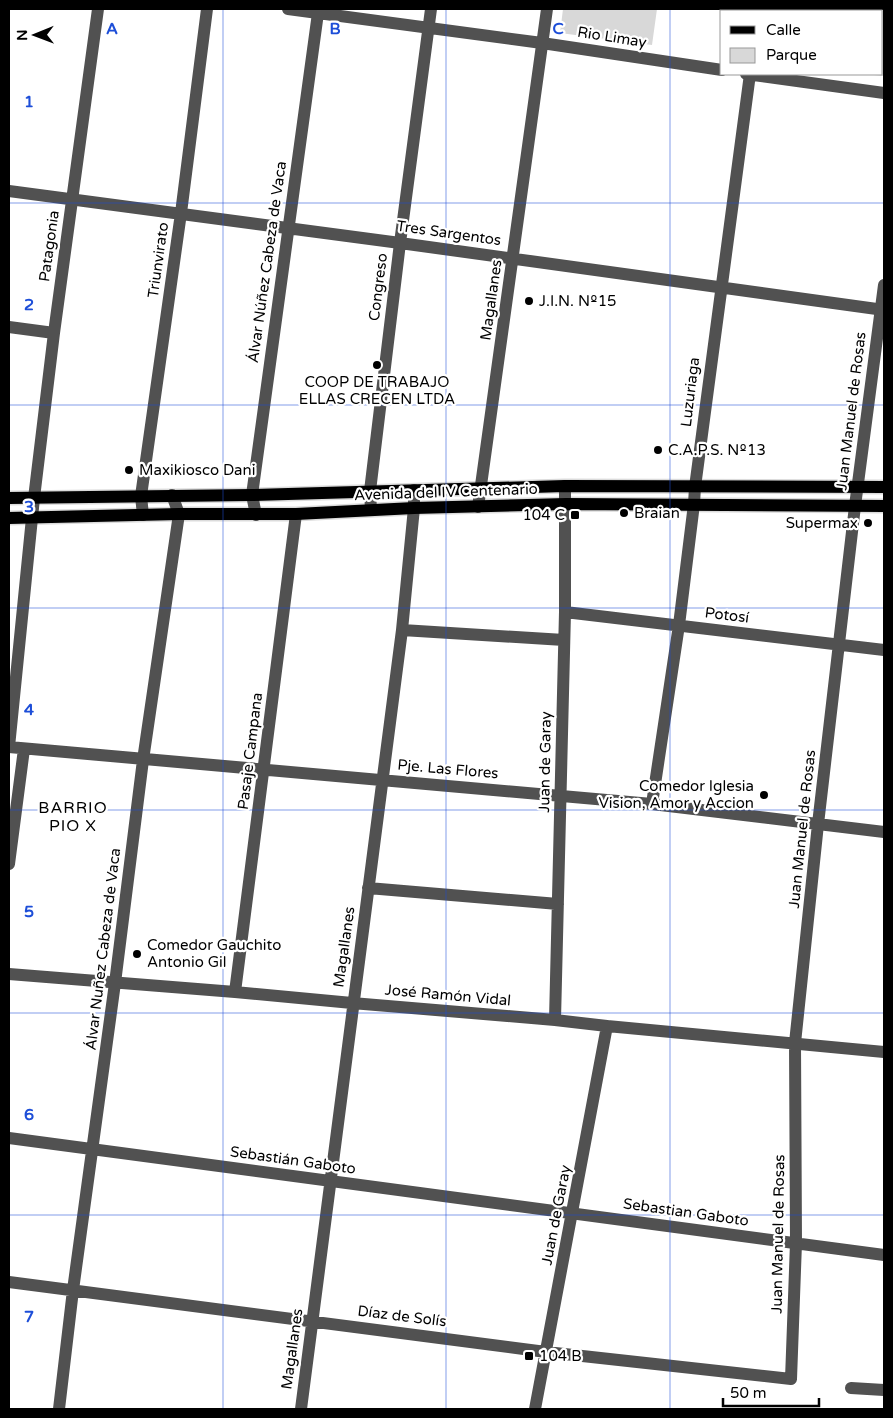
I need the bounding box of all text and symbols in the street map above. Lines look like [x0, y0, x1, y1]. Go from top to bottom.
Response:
north arrow [10, 10, 60, 60]
legend [720, 10, 883, 75]
text: A [106, 19, 118, 39]
text: B [329, 19, 341, 39]
text: C [552, 19, 564, 39]
text: Calle [766, 21, 801, 39]
street label: Rio Limay [576, 23, 648, 51]
text: N [14, 29, 31, 41]
text: Parque [766, 46, 817, 64]
text: 1 [24, 92, 34, 112]
street label: Álvar Núñez Cabeza de Vaca [244, 160, 290, 364]
street label: Patagonia [35, 209, 63, 283]
street label: Tres Sargentos [396, 217, 502, 249]
street label: Triunvirato [144, 221, 172, 299]
street label: Congreso [365, 252, 391, 322]
street label: Magallanes [476, 258, 506, 342]
place label: J.I.N. Nº15 [539, 292, 617, 310]
text: 2 [24, 295, 34, 315]
marker: J.I.N. Nº15 [523, 295, 535, 307]
street label: Juan Manuel de Rosas [832, 331, 870, 491]
street label: Luzuriaga [677, 356, 703, 428]
marker: COOP DE TRABAJO ELLAS CRECEN LTDA [371, 359, 383, 371]
place label: COOP DE TRABAJO ELLAS CRECEN LTDA [299, 373, 455, 408]
place label: C.A.P.S. Nº13 [668, 441, 766, 459]
marker: C.A.P.S. Nº13 [652, 444, 664, 456]
place label: Maxikiosco Dani [139, 461, 255, 479]
marker: Maxikiosco Dani [123, 464, 135, 476]
street label: Avenida del IV Centenario [354, 480, 538, 504]
text: 3 [24, 497, 34, 517]
place label: Braian [634, 504, 680, 522]
place label: 104 C [522, 506, 565, 524]
marker: Braian [618, 507, 630, 519]
marker: 104 C [569, 509, 581, 521]
place label: Supermax [786, 514, 858, 532]
marker: Supermax [862, 517, 874, 529]
street label: Potosí [704, 603, 750, 627]
street label: Pasaje Campana [234, 691, 266, 811]
text: 4 [24, 700, 34, 720]
street label: Juan de Garay [535, 711, 555, 813]
street label: Juan Manuel de Rosas [785, 749, 819, 909]
street label: Pje. Las Flores [397, 756, 499, 782]
place label: Comedor Iglesia Vision, Amor y Accion [598, 777, 754, 812]
marker: Comedor Iglesia Vision, Amor y Accion [758, 789, 770, 801]
district label: BARRIO PIO X [38, 798, 108, 836]
street label: Álvar Nuñez Cabeza de Vaca [82, 847, 124, 1051]
text: 5 [24, 902, 34, 922]
street label: Magallanes [329, 905, 359, 989]
place label: Comedor Gauchito Antonio Gil [147, 936, 281, 971]
marker: Comedor Gauchito Antonio Gil [131, 948, 143, 960]
street label: José Ramón Vidal [384, 981, 512, 1009]
text: 6 [24, 1105, 34, 1125]
street label: Sebastián Gaboto [229, 1142, 357, 1178]
street label: Juan Manuel de Rosas [768, 1154, 788, 1314]
street label: Juan de Garay [537, 1164, 575, 1266]
street label: Sebastian Gaboto [622, 1194, 750, 1230]
street label: Díaz de Solís [356, 1302, 448, 1330]
text: 7 [24, 1307, 34, 1327]
street label: Magallanes [277, 1307, 307, 1391]
place label: 104 B [539, 1347, 582, 1365]
marker: 104 B [523, 1350, 535, 1362]
scale bar [723, 1376, 819, 1408]
text: 50 m [730, 1384, 767, 1402]

